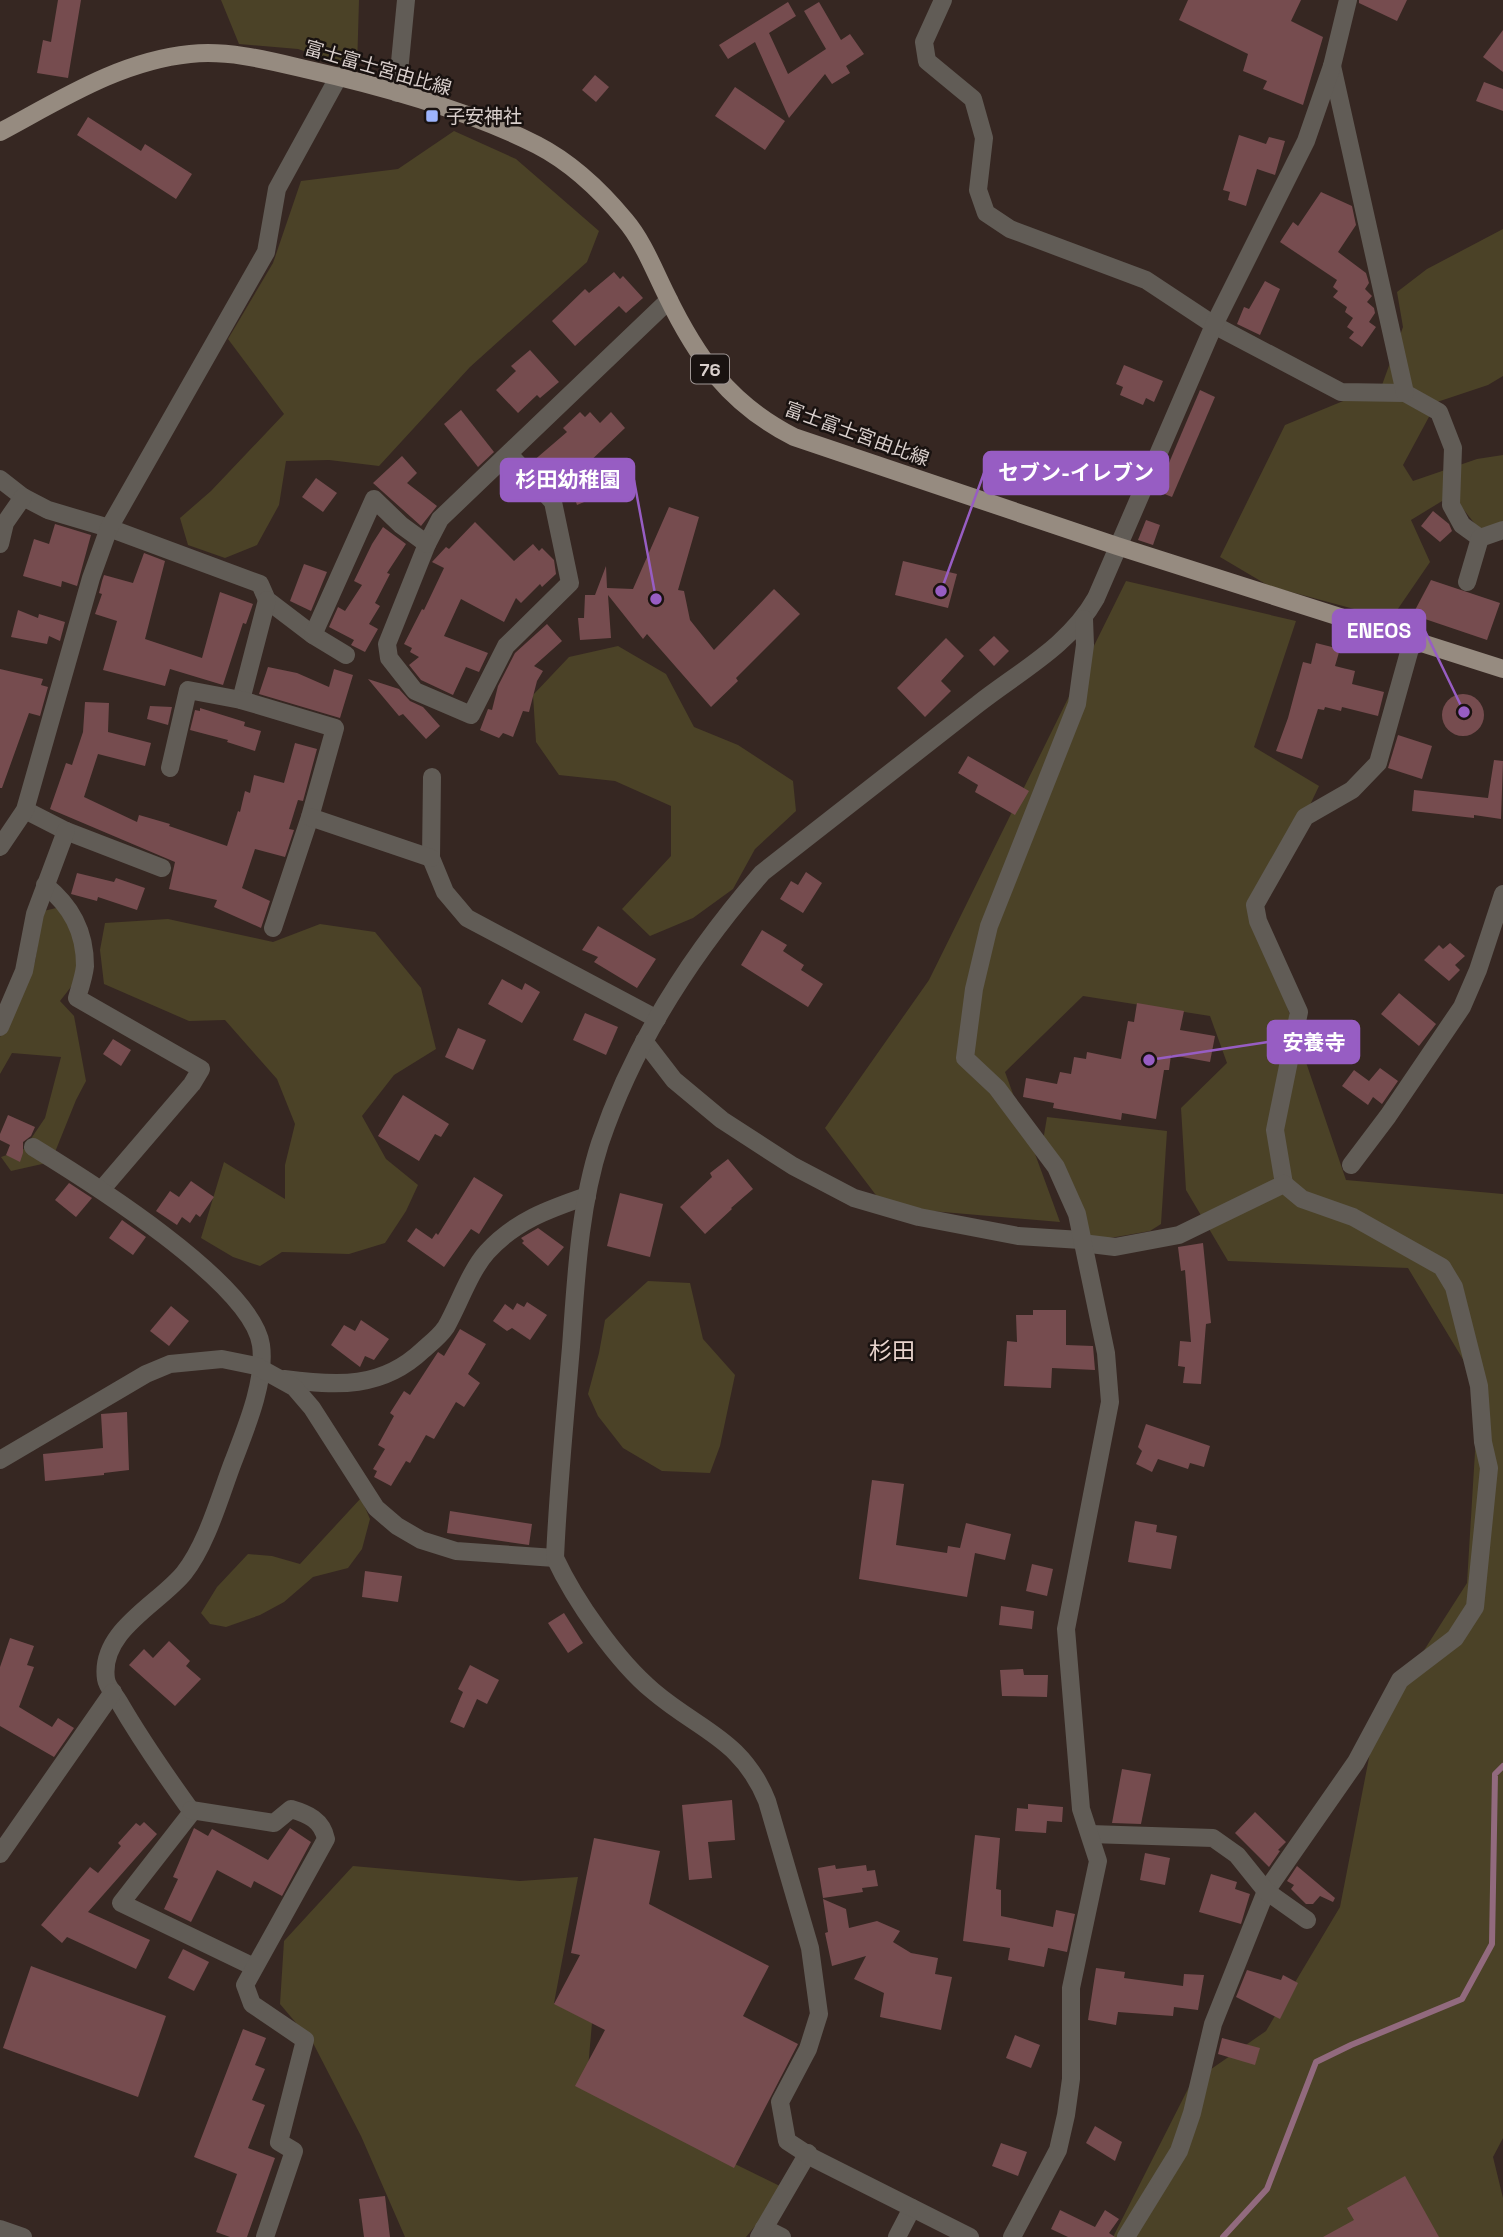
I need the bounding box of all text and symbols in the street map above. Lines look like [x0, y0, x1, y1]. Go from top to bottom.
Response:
street label: 富士富士宮由比線 [301, 35, 455, 101]
place label: 子安神社 [446, 104, 522, 129]
marker: 子安神社 [424, 108, 440, 124]
road number: 76 [691, 354, 729, 384]
street label: 富士富士宮由比線 [781, 396, 933, 472]
callout: セブン-イレブン [984, 452, 1168, 494]
callout: 杉田幼稚園 [501, 459, 634, 501]
text: セブン-イレブン [998, 459, 1154, 486]
text: 杉田幼稚園 [516, 466, 621, 493]
callout: ENEOS [1333, 610, 1425, 652]
text: ENEOS [1347, 617, 1411, 644]
callout: 安養寺 [1268, 1021, 1359, 1063]
text: 安養寺 [1283, 1029, 1346, 1056]
district label: 杉田 [869, 1336, 915, 1366]

